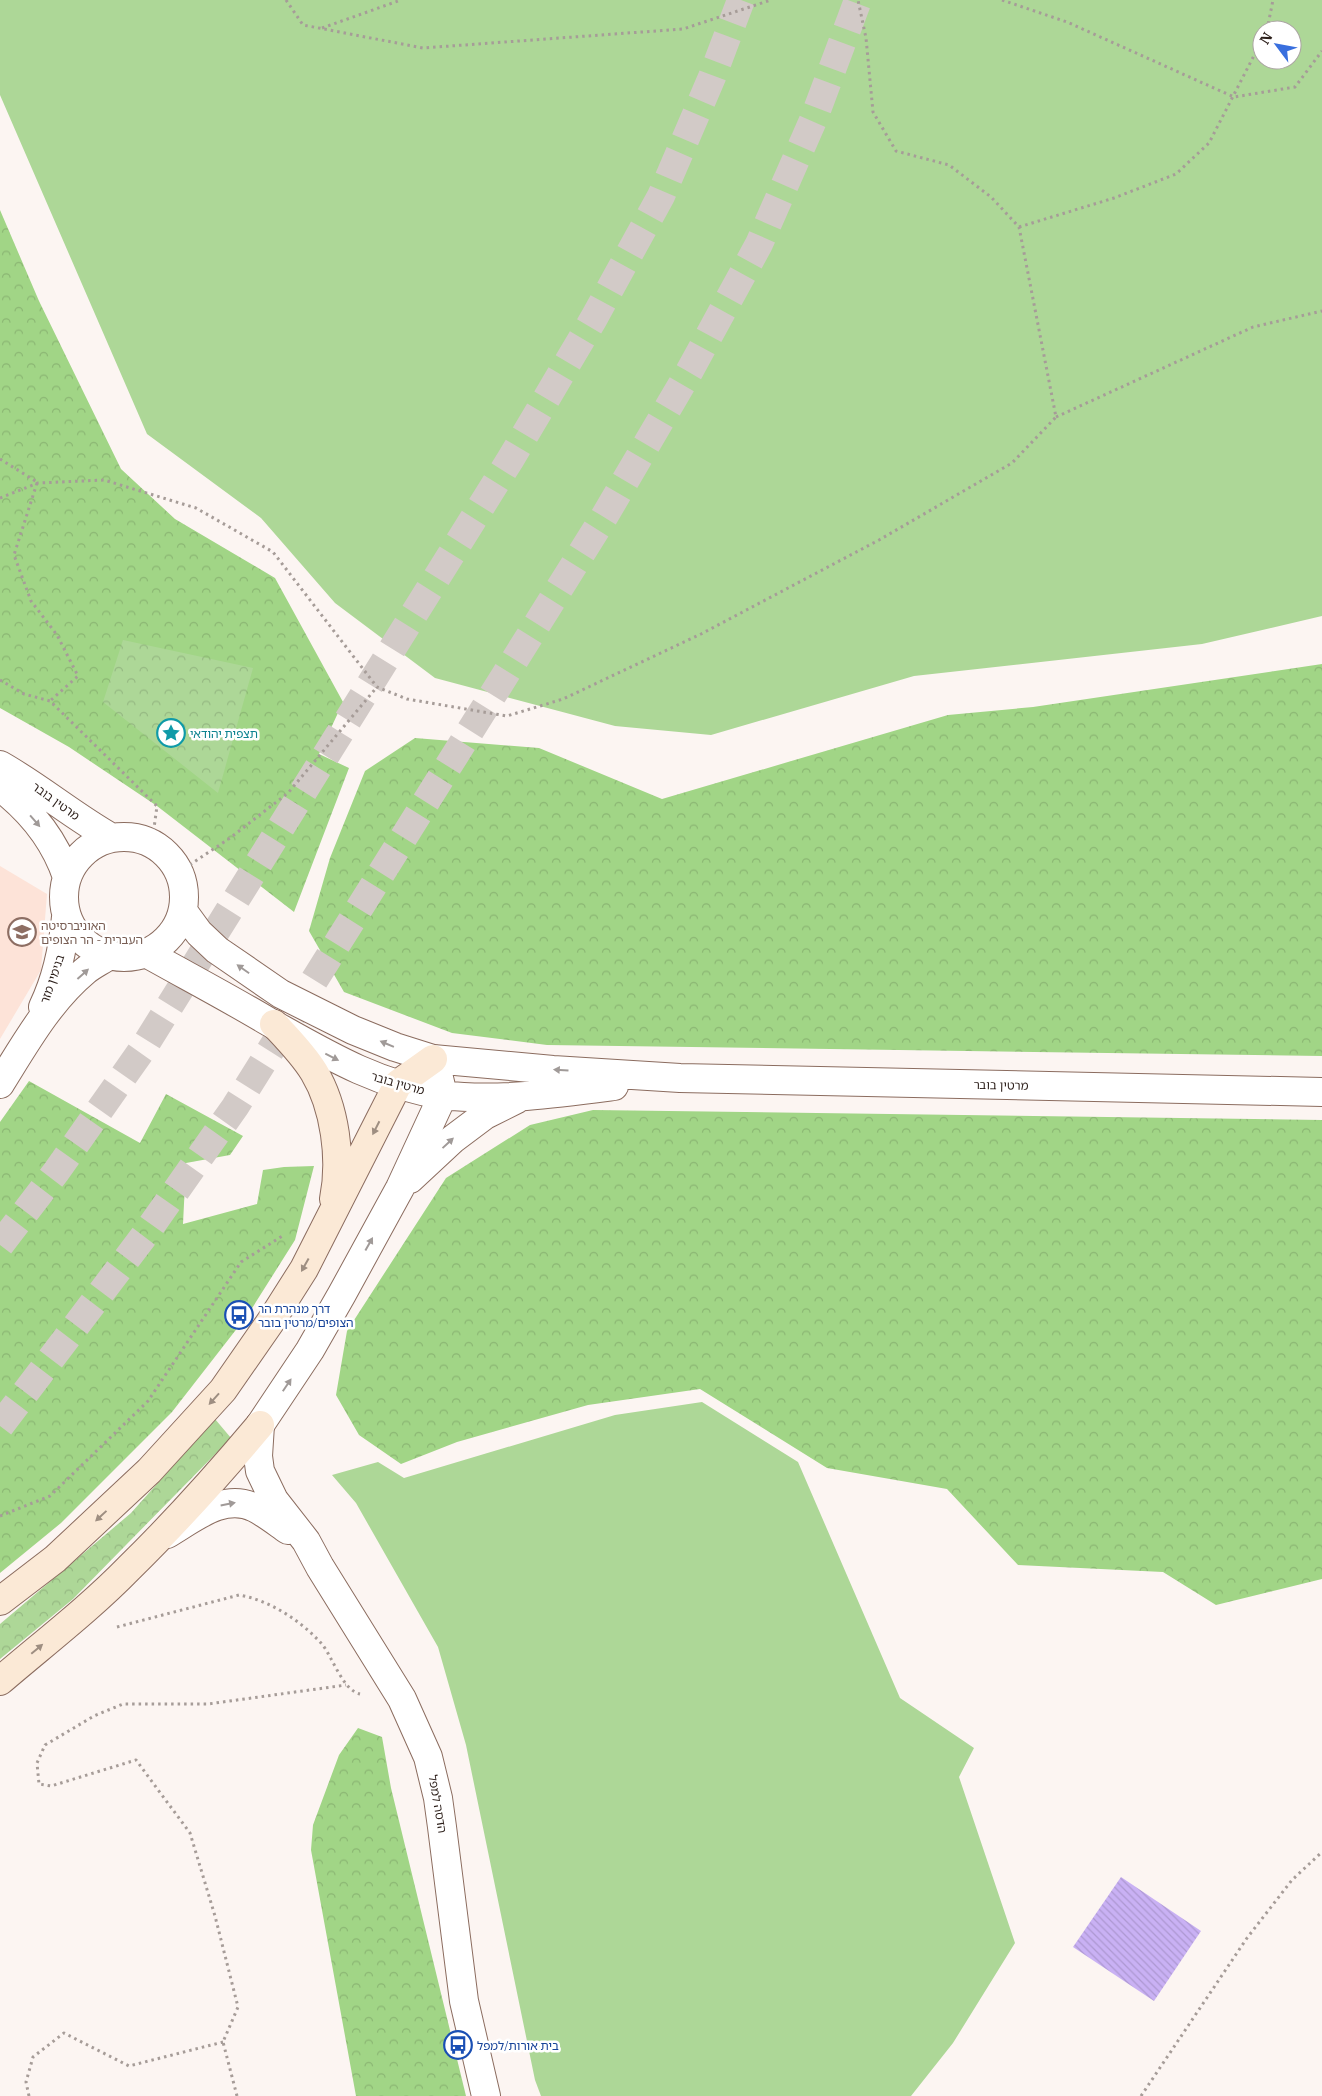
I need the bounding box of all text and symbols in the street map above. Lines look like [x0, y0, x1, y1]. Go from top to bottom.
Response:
north arrow [1252, 20, 1302, 70]
text: N [1255, 29, 1277, 48]
place icon: תצפית יהודאי [156, 718, 186, 748]
place label: תצפית יהודאי [190, 726, 258, 741]
street label: מרטין בובר [29, 779, 83, 823]
one-way arrow [29, 814, 41, 826]
school or university icon: האוניברסיטה העברית - הר הצופים [7, 917, 37, 947]
place label: האוניברסיטה העברית - הר הצופים [41, 918, 143, 947]
street label: בנימין מזר [37, 952, 67, 1006]
one-way arrow [237, 963, 250, 974]
one-way arrow [76, 968, 88, 980]
one-way arrow [380, 1039, 394, 1047]
one-way arrow [324, 1053, 339, 1061]
one-way arrow [553, 1066, 569, 1074]
street label: מרטין בובר [369, 1068, 427, 1098]
street label: מרטין בובר [973, 1077, 1029, 1093]
one-way arrow [372, 1121, 380, 1135]
one-way arrow [442, 1137, 454, 1149]
one-way arrow [365, 1237, 373, 1252]
one-way arrow [301, 1259, 310, 1272]
bus stop icon: דרך מנהרת הר הצופים/מרטין בובר [224, 1300, 254, 1330]
place label: דרך מנהרת הר הצופים/מרטין בובר [258, 1301, 354, 1330]
one-way arrow [282, 1378, 292, 1391]
one-way arrow [208, 1393, 220, 1405]
one-way arrow [220, 1499, 236, 1507]
one-way arrow [95, 1510, 107, 1522]
one-way arrow [31, 1644, 44, 1655]
street label: הדסה למפל [425, 1774, 451, 1834]
bus stop icon: בית אורות/למפל [443, 2030, 473, 2060]
place label: בית אורות/למפל [477, 2038, 559, 2053]

